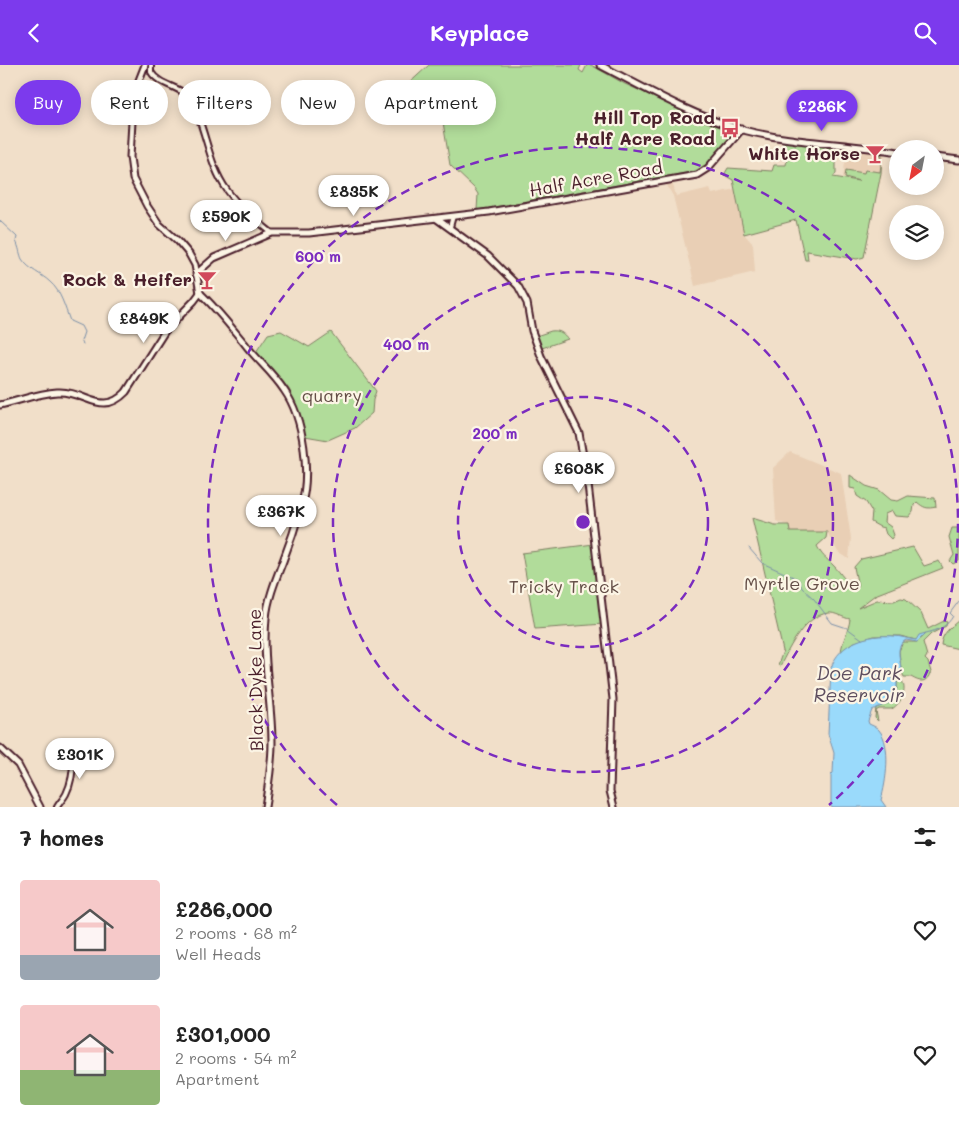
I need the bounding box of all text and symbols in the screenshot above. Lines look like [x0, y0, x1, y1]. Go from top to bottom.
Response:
text: Keyplace [430, 18, 529, 47]
icon: back [20, 19, 48, 47]
icon: search [911, 19, 939, 47]
chip: Buy [15, 80, 81, 125]
chip: Rent [91, 80, 168, 125]
chip: Filters [178, 80, 271, 125]
chip: New [281, 80, 355, 125]
chip: Apartment [365, 80, 496, 125]
pin: £286K [787, 89, 857, 132]
text: £286K [797, 95, 847, 116]
place label: Hill Top Road Half Acre Road [575, 105, 715, 150]
bus stop icon: Hill Top Road Half Acre Road [719, 117, 741, 139]
north arrow [889, 140, 944, 195]
map controls [889, 140, 944, 260]
place label: White Horse [748, 141, 860, 165]
bar icon: White Horse [864, 143, 886, 165]
street label: Half Acre Road [527, 154, 664, 202]
pin: £835K [319, 175, 389, 217]
text: £835K [329, 180, 379, 201]
pin: £590K [191, 199, 261, 242]
text: £590K [201, 205, 251, 226]
button: layers [889, 205, 944, 260]
text: 600 m [295, 246, 341, 266]
place label: Rock & Heifer [63, 267, 192, 291]
bar icon: Rock & Heifer [196, 269, 218, 291]
pin: £849K [109, 301, 179, 344]
text: £849K [119, 307, 169, 328]
text: 400 m [383, 334, 429, 354]
park label: quarry [302, 383, 362, 407]
text: 200 m [473, 423, 518, 443]
pin: £608K [544, 451, 614, 494]
text: £608K [554, 457, 604, 478]
pin: £367K [246, 495, 316, 537]
text: £367K [257, 500, 305, 521]
centre of rings [574, 513, 592, 531]
park label: Myrtle Grove [744, 571, 860, 595]
park label: Tricky Track [509, 574, 619, 598]
street label: Black Dyke Lane [242, 608, 268, 752]
water label: Doe Park Reservoir [813, 660, 905, 707]
pin: £301K [45, 737, 115, 780]
text: £301K [56, 743, 104, 764]
icon: filters [911, 823, 939, 851]
text: 7 homes [20, 824, 104, 851]
text: £286,000 [175, 895, 272, 922]
icon: home [60, 900, 120, 960]
icon: heart [911, 916, 939, 944]
text: 2 rooms · 68 m² [175, 922, 297, 943]
text: Well Heads [175, 943, 261, 964]
text: £301,000 [175, 1020, 270, 1047]
icon: home [60, 1025, 120, 1085]
icon: heart [911, 1041, 939, 1069]
text: 2 rooms · 54 m² [175, 1047, 296, 1068]
text: Apartment [175, 1068, 260, 1089]

